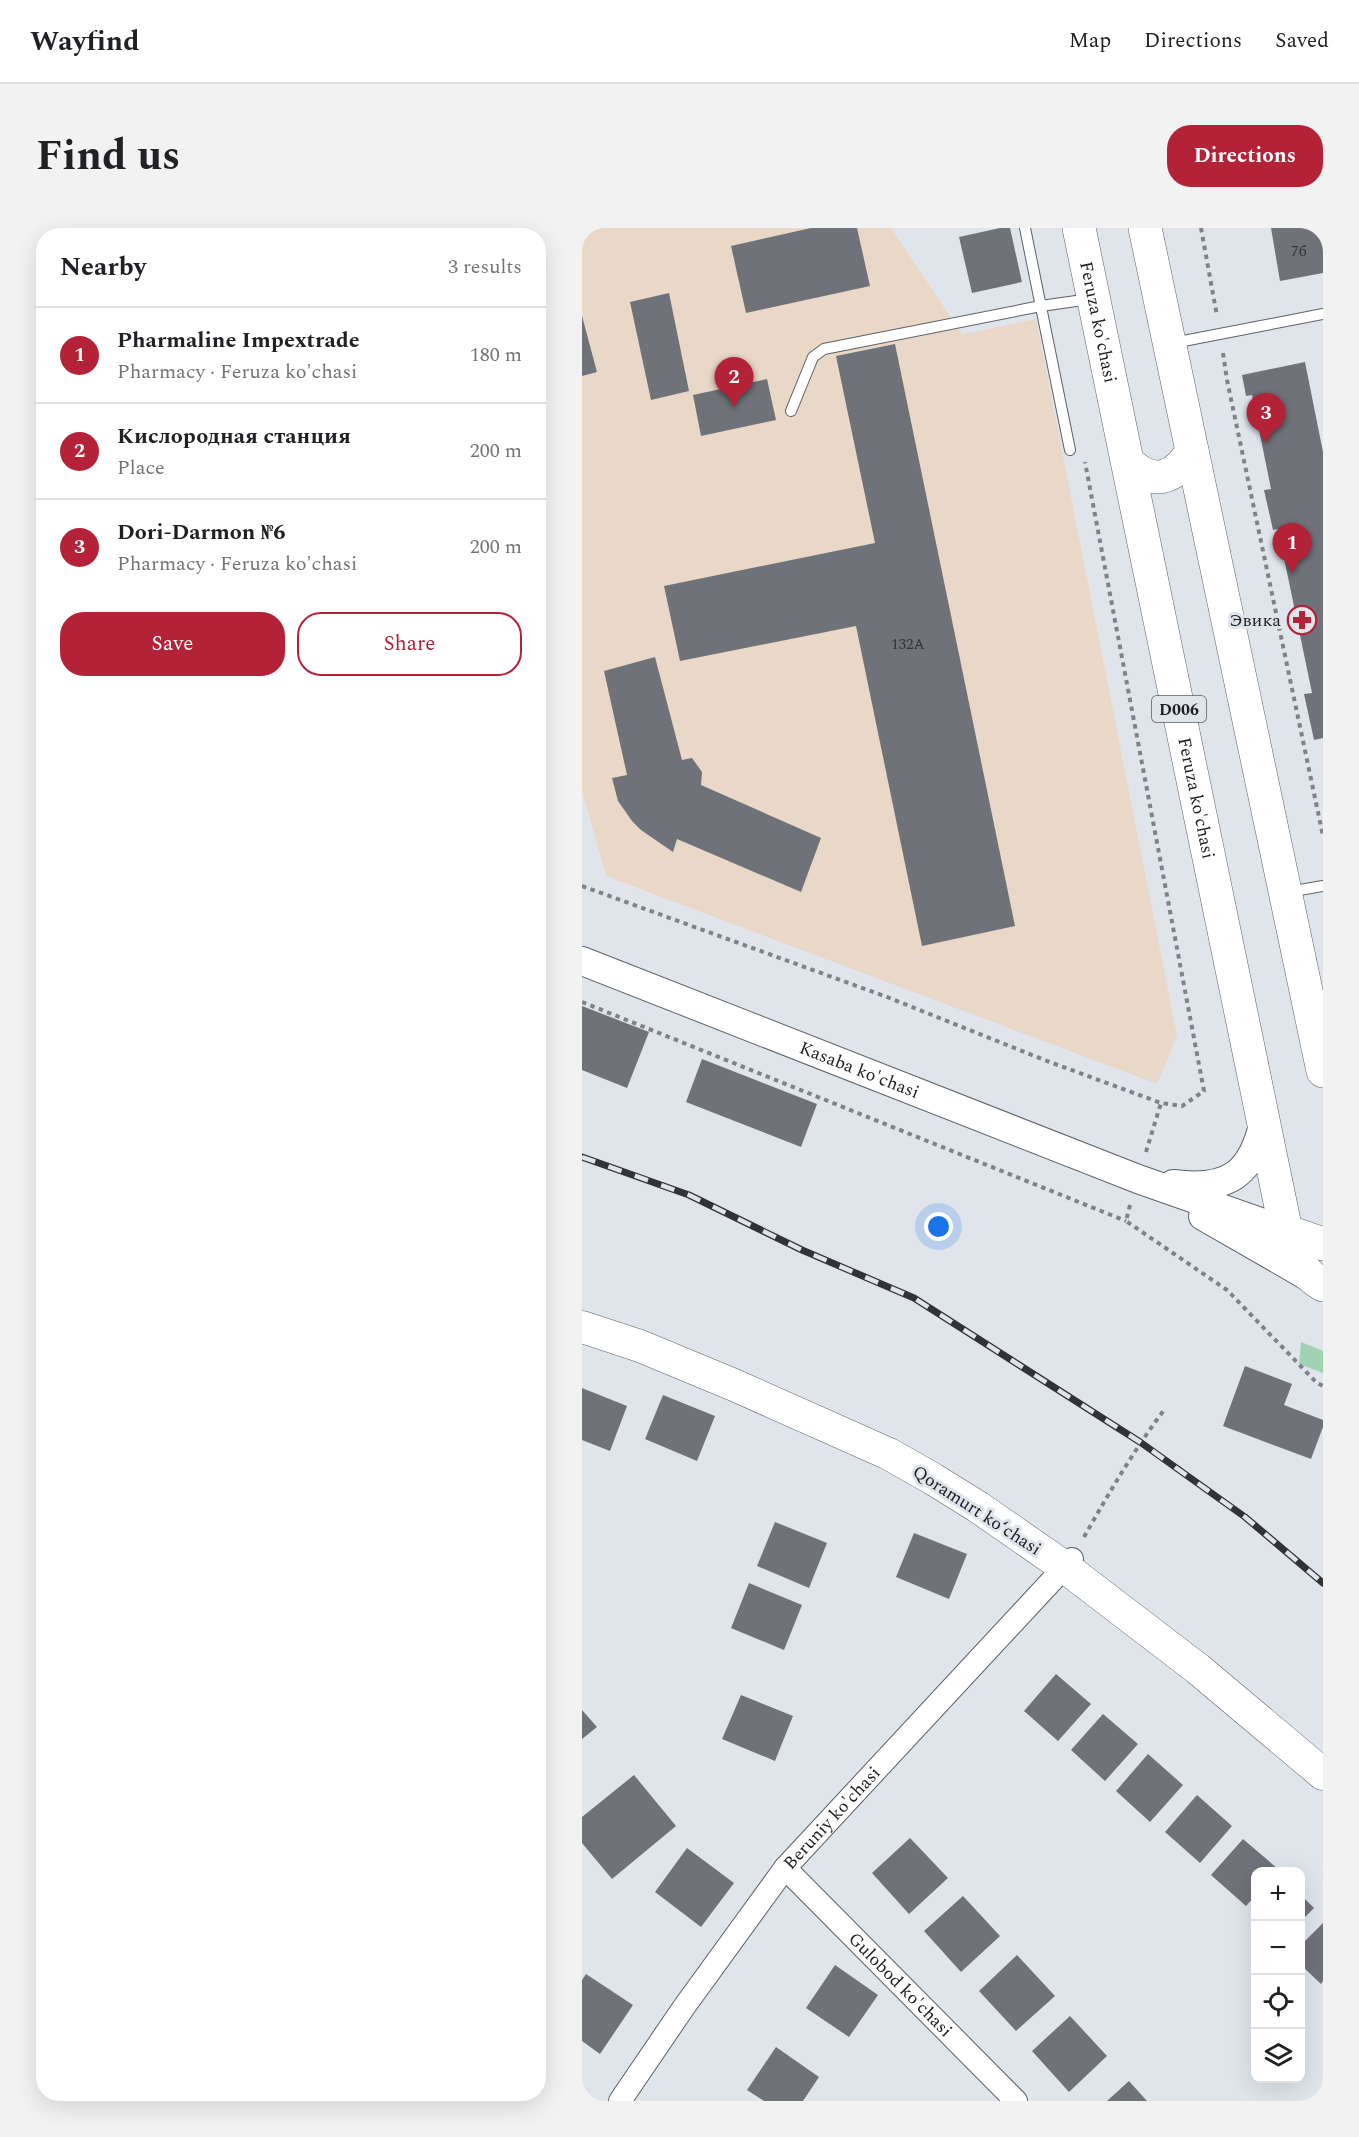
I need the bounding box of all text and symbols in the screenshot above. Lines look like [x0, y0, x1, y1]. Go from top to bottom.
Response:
text: Wayfind [30, 20, 139, 63]
text: Map [1069, 25, 1111, 57]
text: Directions [1144, 25, 1242, 57]
text: Saved [1275, 25, 1329, 57]
text: Find us [36, 125, 180, 188]
button: Directions [1167, 125, 1323, 187]
house number: 7б [1291, 240, 1307, 263]
text: Nearby [60, 247, 146, 287]
text: 3 results [448, 252, 522, 282]
street label: Feruza ko'chasi [1072, 259, 1124, 385]
text: Pharmaline Impextrade [117, 324, 360, 357]
text: 1 [74, 340, 85, 370]
text: 180 m [470, 340, 522, 370]
text: Pharmacy · Feruza ko'chasi [117, 357, 357, 387]
pin: 2 [714, 358, 754, 407]
pin: 3 [1246, 394, 1286, 443]
text: Кислородная станция [117, 420, 351, 453]
text: 2 [74, 436, 85, 466]
text: 200 m [470, 436, 522, 466]
text: Place [117, 453, 165, 483]
text: Dori-Darmon №6 [117, 516, 286, 549]
pin: 1 [1272, 524, 1312, 573]
text: 3 [74, 532, 85, 562]
text: 200 m [470, 532, 522, 562]
text: Pharmacy · Feruza ko'chasi [117, 549, 357, 579]
pharmacy icon: Эвика [1286, 604, 1318, 636]
place label: Эвика [1229, 607, 1281, 634]
button: Save [60, 612, 285, 676]
button: Share [297, 612, 522, 676]
house number: 132A [891, 633, 925, 656]
road number: D006 [1152, 696, 1206, 722]
street label: Feruza ko'chasi [1170, 735, 1222, 861]
street label: Kasaba ko'chasi [795, 1035, 923, 1106]
your location [924, 1212, 953, 1241]
street label: Qoramurt koʻchasi [907, 1458, 1047, 1562]
street label: Beruniy ko'chasi [777, 1761, 887, 1876]
map controls [1251, 1867, 1305, 2083]
button: + [1251, 1867, 1305, 1921]
button: − [1251, 1921, 1305, 1975]
street label: Gulobod ko'chasi [842, 1926, 958, 2044]
button: locate [1251, 1975, 1305, 2029]
button: layers [1251, 2029, 1305, 2083]

